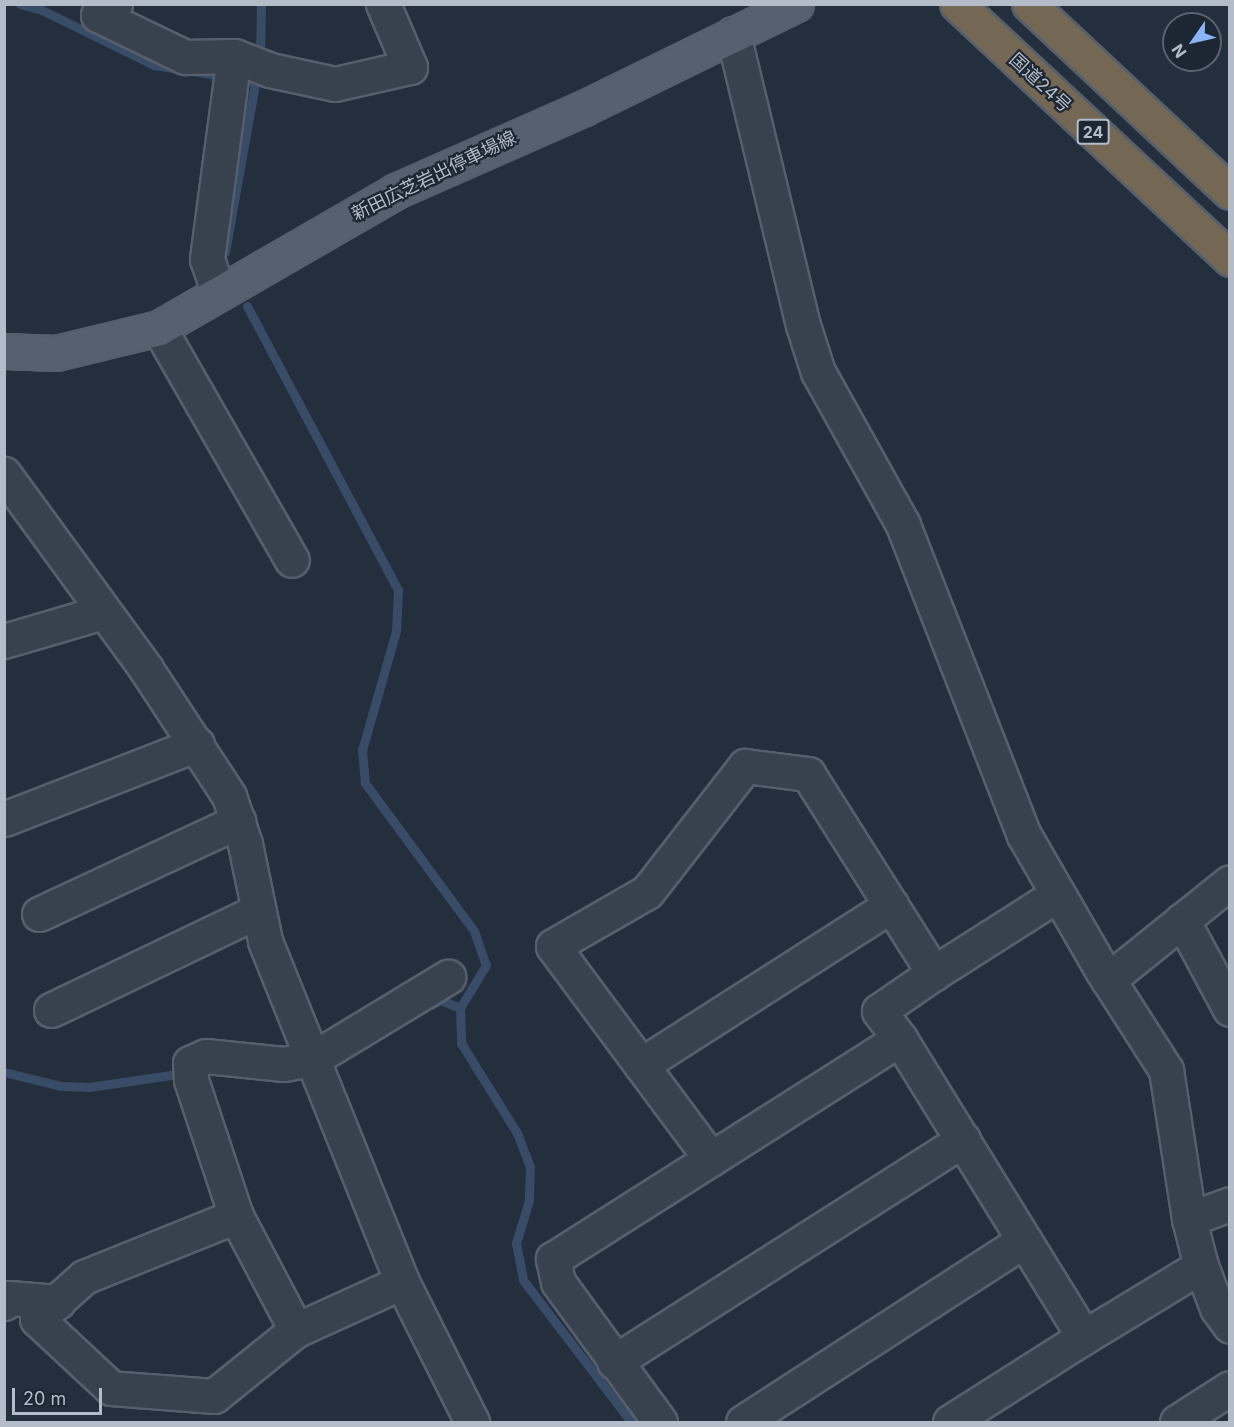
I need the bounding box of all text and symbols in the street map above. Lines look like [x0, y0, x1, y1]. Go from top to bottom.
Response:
north arrow [1162, 12, 1222, 72]
text: N [1167, 40, 1190, 62]
street label: 国道24号 [1005, 49, 1075, 117]
road number: 24 [1076, 119, 1110, 145]
street label: 新田広芝岩出停車場線 [348, 127, 520, 225]
scale bar [15, 1376, 105, 1414]
text: 20 m [23, 1388, 66, 1409]

